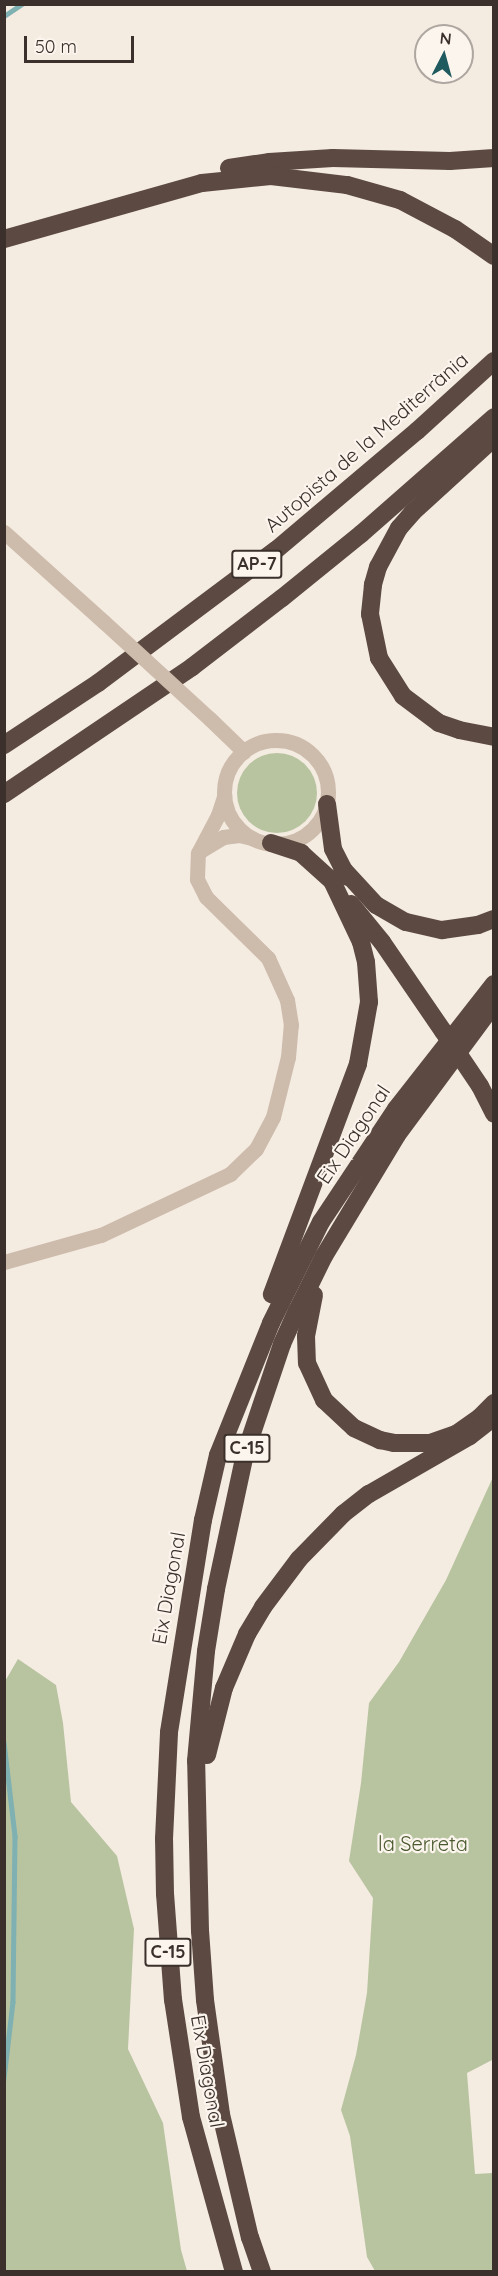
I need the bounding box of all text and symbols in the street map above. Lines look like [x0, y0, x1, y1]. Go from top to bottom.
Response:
scale bar [27, 24, 136, 62]
north arrow [414, 24, 474, 84]
text: N [439, 28, 453, 49]
text: 50 m [35, 35, 77, 58]
street label: Autopista de la Mediterrània [259, 347, 473, 537]
road number: AP-7 [230, 549, 284, 579]
street label: Eix Diagonal [311, 1080, 395, 1188]
road number: C-15 [223, 1433, 271, 1463]
street label: Eix Diagonal [146, 1530, 190, 1646]
park label: la Serreta [378, 1831, 468, 1855]
road number: C-15 [144, 1937, 192, 1967]
street label: Eix Diagonal [186, 2013, 230, 2129]

